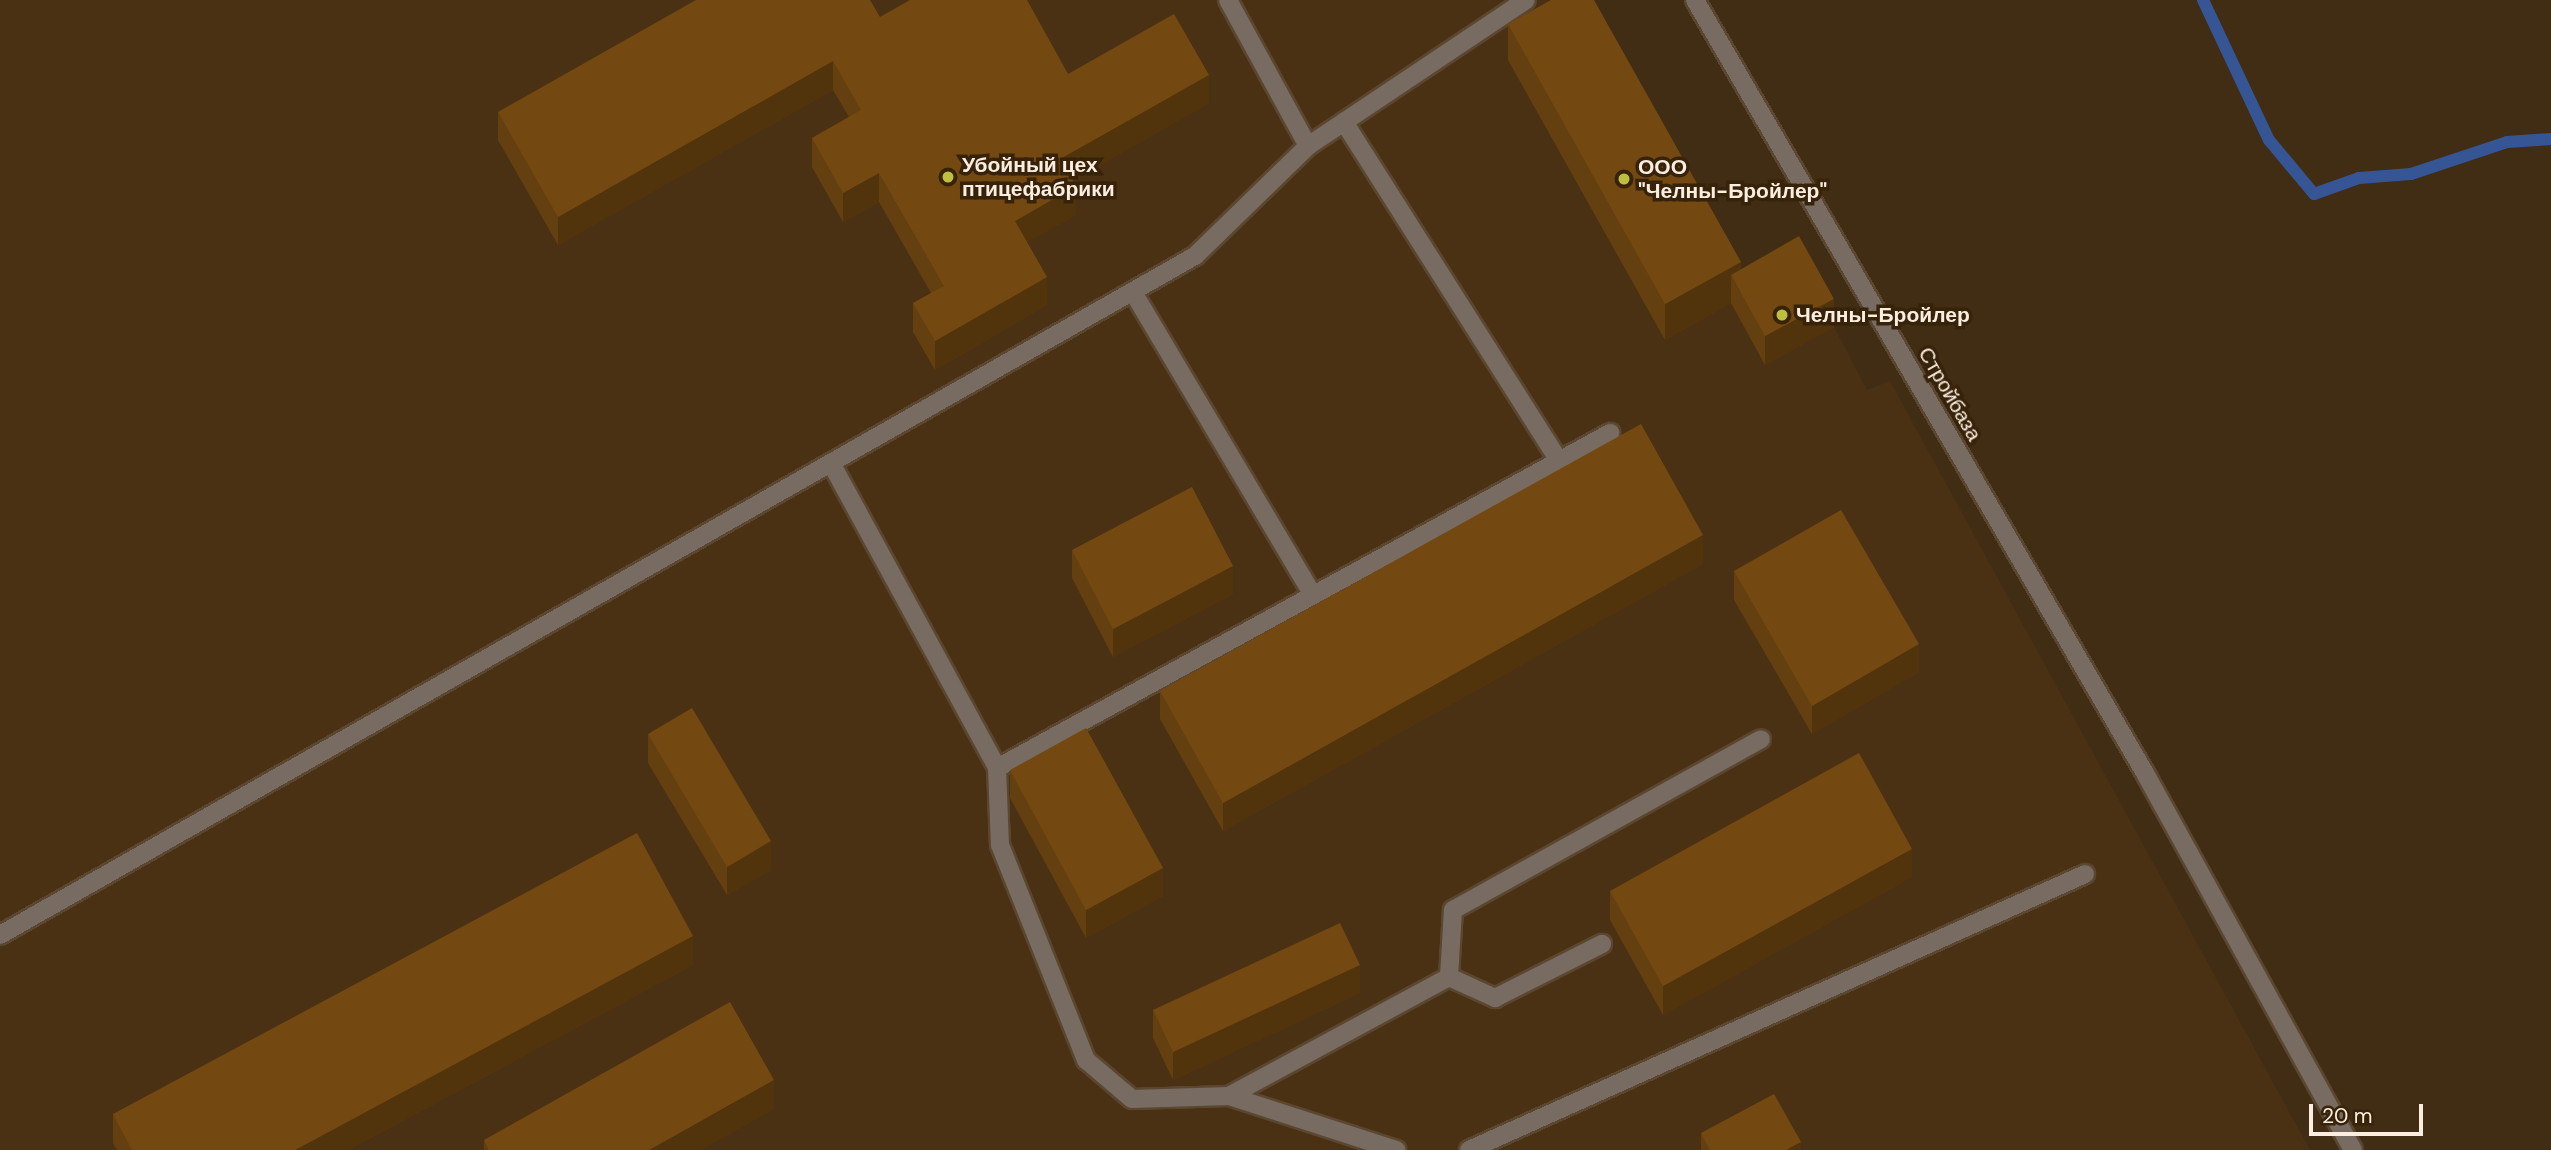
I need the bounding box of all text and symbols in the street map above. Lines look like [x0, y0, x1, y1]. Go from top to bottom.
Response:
place label: Убойный цех птицефабрики [962, 152, 1115, 202]
place label: ООО "Челны-Бройлер" [1638, 154, 1827, 204]
marker: Убойный цех птицефабрики [940, 169, 956, 185]
marker: ООО "Челны-Бройлер" [1616, 171, 1632, 187]
place label: Челны-Бройлер [1796, 302, 1970, 328]
marker: Челны-Бройлер [1774, 307, 1790, 323]
street label: Стройбаза [1913, 343, 1987, 445]
scale bar [2313, 1090, 2427, 1134]
text: 20 m [2322, 1102, 2373, 1130]

